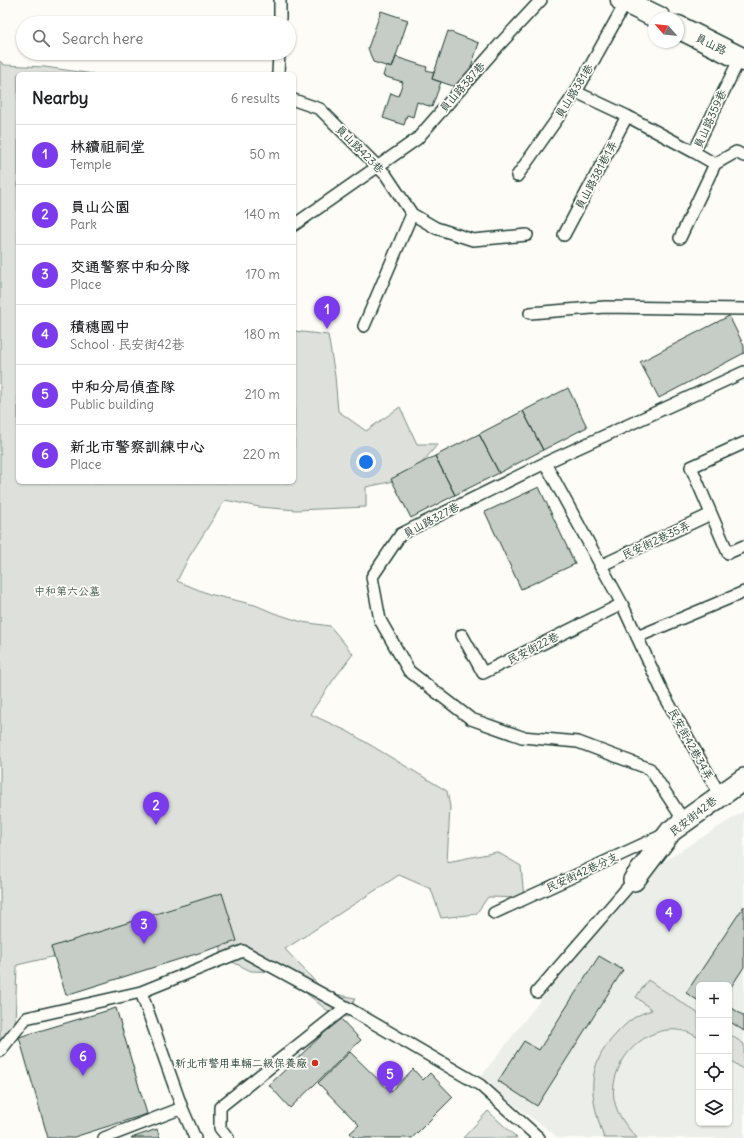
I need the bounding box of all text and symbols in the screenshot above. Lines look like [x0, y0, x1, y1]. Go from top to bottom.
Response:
north arrow [648, 12, 684, 48]
search box [16, 16, 296, 60]
icon: search [30, 27, 52, 49]
text: Search here [62, 29, 143, 48]
street label: 員山路 [693, 30, 729, 58]
street label: 員山路387巷 [436, 59, 488, 115]
street label: 員山路381巷 [552, 61, 596, 121]
text: Nearby [32, 87, 88, 109]
street label: 員山路359巷 [691, 87, 729, 151]
text: 6 results [231, 90, 280, 107]
street label: 員山路423巷 [333, 122, 387, 176]
text: 林續祖祠堂 [70, 137, 145, 156]
street label: 員山路381巷1弄 [572, 138, 620, 212]
text: 1 [42, 146, 48, 163]
text: 50 m [249, 146, 280, 163]
text: Temple [70, 156, 112, 173]
text: 員山公園 [70, 197, 130, 216]
text: 2 [41, 206, 49, 223]
text: 140 m [244, 206, 280, 223]
text: Park [70, 216, 97, 233]
text: 交通警察中和分隊 [70, 257, 190, 276]
text: 3 [41, 266, 49, 283]
text: 170 m [245, 266, 280, 283]
text: Place [70, 276, 101, 293]
pin: 1 [314, 296, 340, 329]
text: 積穗國中 [70, 317, 130, 336]
text: 4 [41, 326, 49, 343]
text: 180 m [244, 326, 280, 343]
text: School · 民安街42巷 [70, 336, 185, 353]
text: 中和分局偵查隊 [70, 377, 175, 396]
text: 5 [41, 386, 49, 403]
text: 210 m [245, 386, 280, 403]
text: Public building [70, 396, 154, 413]
text: 新北市警察訓練中心 [70, 437, 205, 456]
text: 6 [41, 446, 49, 463]
text: 220 m [243, 446, 280, 463]
your location [356, 452, 376, 472]
text: Place [70, 456, 101, 473]
street label: 員山路327巷 [400, 499, 462, 541]
street label: 民安街2巷35弄 [620, 518, 692, 562]
park label: 中和第六公墓 [34, 584, 100, 598]
street label: 民安街22巷 [505, 629, 561, 667]
street label: 民安街42巷34弄 [665, 706, 717, 782]
pin: 2 [143, 792, 169, 825]
street label: 民安街42巷 [666, 793, 720, 839]
street label: 民安街42巷分支 [544, 849, 620, 895]
pin: 4 [656, 899, 682, 932]
pin: 3 [131, 911, 157, 944]
map controls [696, 982, 732, 1126]
button: + [696, 982, 732, 1018]
button: − [696, 1018, 732, 1054]
pin: 6 [70, 1043, 96, 1076]
button: locate [696, 1054, 732, 1090]
place label: 新北市警用車輛二級保養廠 [175, 1056, 307, 1070]
marker: 新北市警用車輛二級保養廠 [310, 1058, 320, 1068]
pin: 5 [377, 1061, 403, 1094]
button: layers [696, 1090, 732, 1126]

